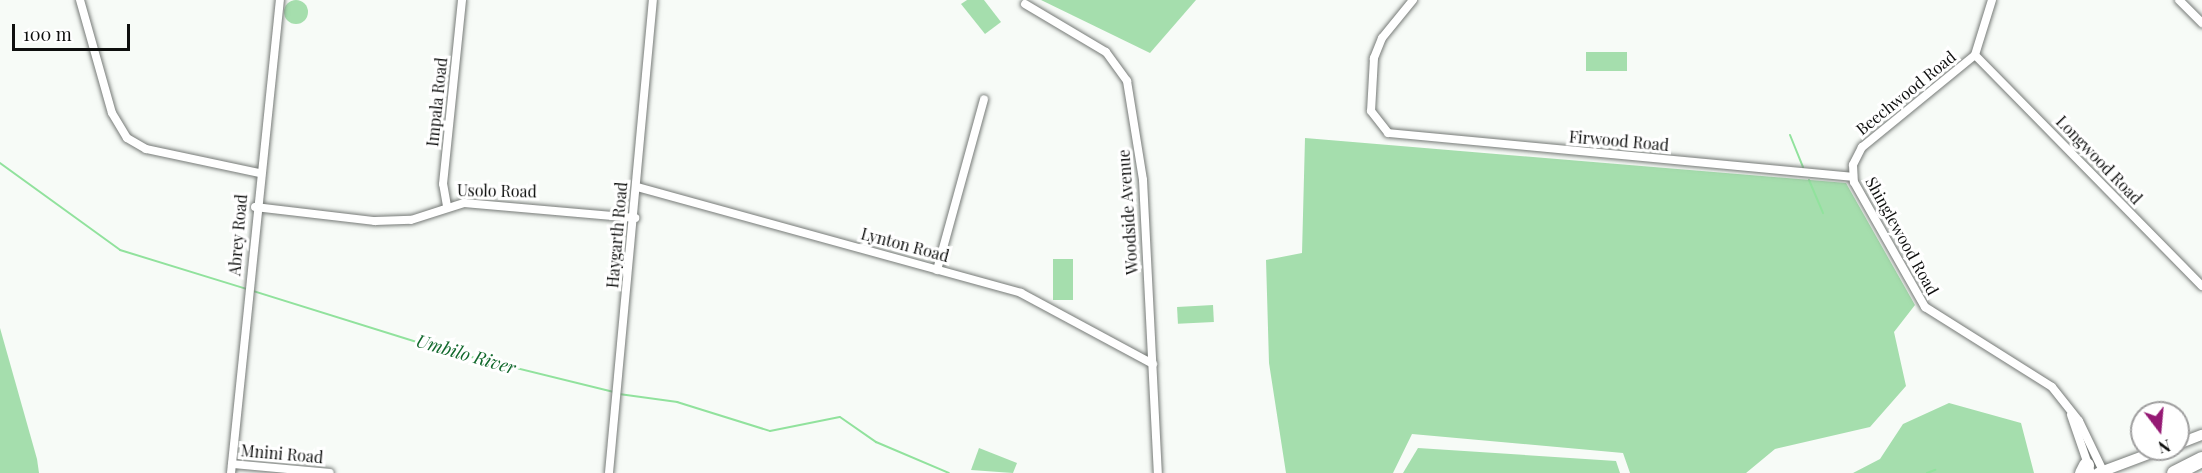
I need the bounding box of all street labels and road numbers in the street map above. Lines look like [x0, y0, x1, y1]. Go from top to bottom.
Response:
street label: Beechwood Road [1852, 47, 1960, 139]
street label: Impala Road [423, 56, 451, 148]
street label: Longwood Road [2052, 112, 2146, 208]
street label: Firwood Road [1568, 127, 1670, 155]
street label: Woodside Avenue [1114, 148, 1142, 276]
street label: Shinglewood Road [1862, 173, 1942, 299]
street label: Usolo Road [457, 181, 537, 201]
street label: Haygarth Road [603, 181, 631, 289]
street label: Abrey Road [225, 193, 251, 277]
street label: Lynton Road [859, 224, 951, 266]
street label: Mnini Road [240, 441, 324, 467]

